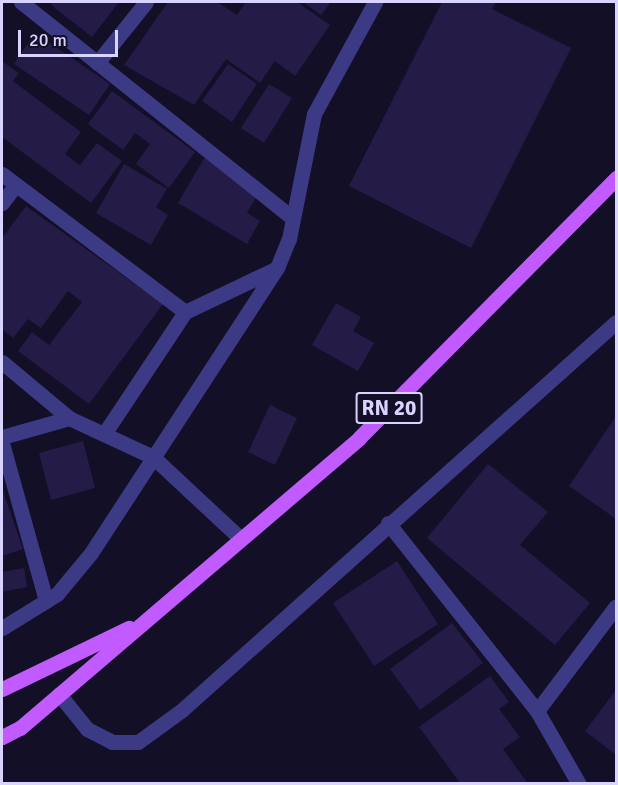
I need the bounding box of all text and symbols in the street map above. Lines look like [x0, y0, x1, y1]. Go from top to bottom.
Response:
scale bar [21, 18, 122, 56]
text: 20 m [29, 29, 67, 51]
road number: RN 20 [354, 390, 424, 426]

